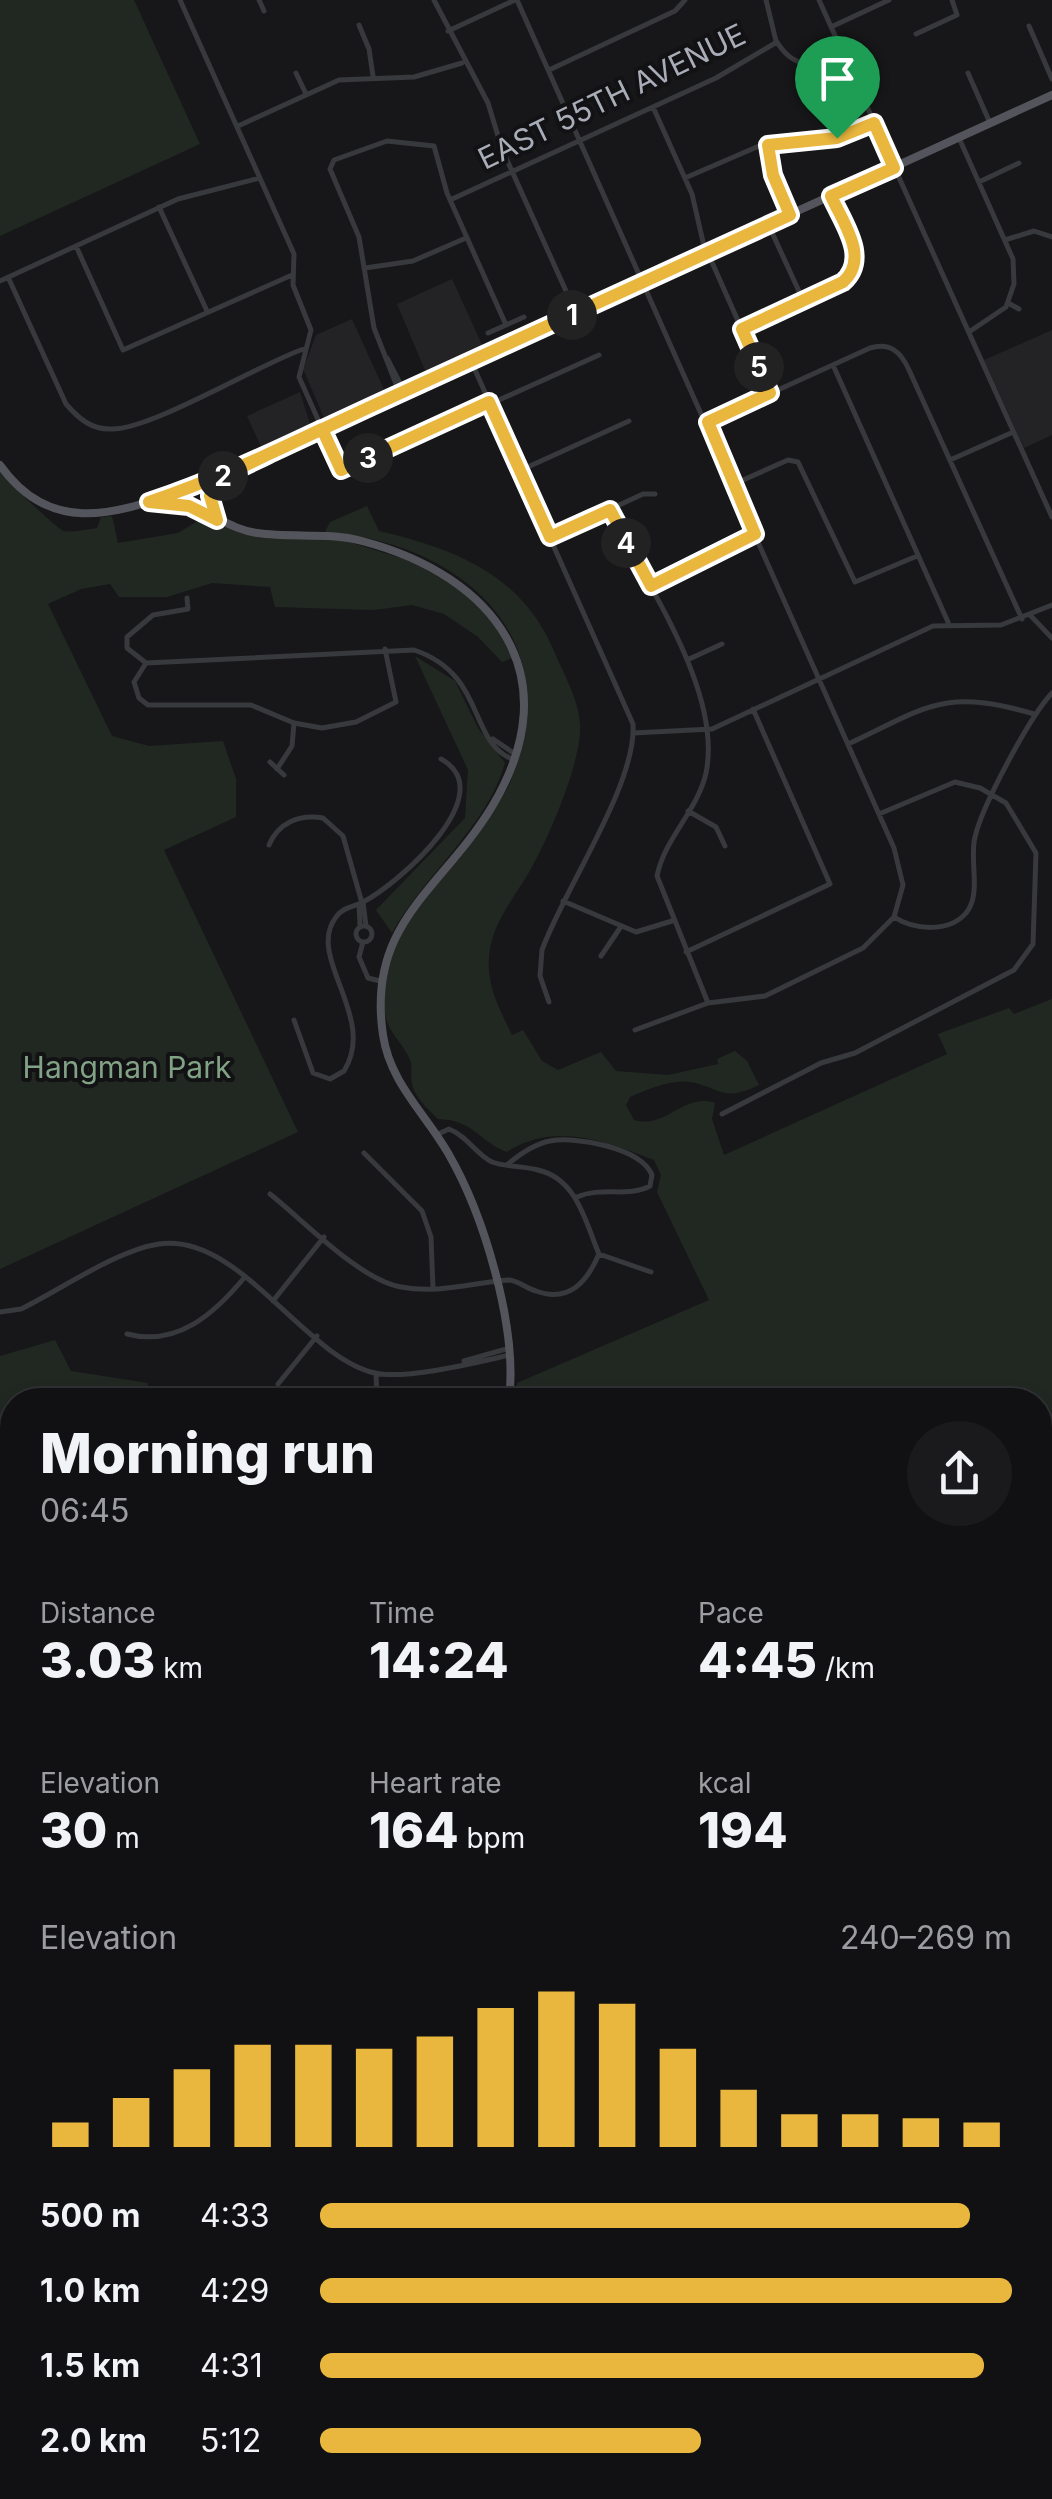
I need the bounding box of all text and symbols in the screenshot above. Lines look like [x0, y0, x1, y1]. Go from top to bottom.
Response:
street label: EAST 55TH AVENUE [472, 16, 751, 176]
pin [795, 36, 880, 139]
icon: arrive [810, 51, 865, 106]
pin: 1 [547, 290, 597, 340]
text: 1 [566, 298, 578, 332]
pin: 5 [734, 342, 784, 392]
text: 5 [750, 350, 768, 384]
pin: 3 [343, 433, 393, 483]
text: 3 [359, 441, 377, 475]
pin: 2 [198, 451, 248, 501]
text: 2 [214, 459, 232, 493]
pin: 4 [601, 518, 651, 568]
text: 4 [617, 526, 635, 560]
park label: Hangman Park [23, 1049, 232, 1085]
text: Morning run [40, 1420, 375, 1486]
button: share [907, 1421, 1012, 1526]
text: 06:45 [40, 1491, 129, 1530]
text: Distance [40, 1596, 156, 1630]
text: Time [369, 1596, 435, 1630]
text: Pace [698, 1596, 764, 1630]
text: 3.03 [40, 1630, 155, 1690]
text: 14:24 [369, 1630, 509, 1690]
text: 4:45 [698, 1630, 817, 1690]
text: km [155, 1651, 203, 1685]
text: /km [817, 1651, 875, 1685]
text: Elevation [40, 1766, 160, 1800]
text: Heart rate [369, 1766, 502, 1800]
text: kcal [698, 1766, 752, 1800]
text: 30 [40, 1800, 107, 1860]
text: 164 [369, 1800, 459, 1860]
text: 194 [698, 1800, 788, 1860]
text: m [107, 1821, 140, 1855]
text: bpm [459, 1821, 525, 1855]
text: Elevation [40, 1918, 177, 1957]
text: 240–269 m [840, 1918, 1012, 1957]
text: 500 m [40, 2196, 140, 2235]
text: 4:33 [200, 2196, 269, 2235]
text: 1.0 km [40, 2271, 140, 2310]
text: 4:29 [200, 2271, 269, 2310]
text: 1.5 km [40, 2346, 140, 2385]
text: 4:31 [200, 2346, 263, 2385]
text: 2.0 km [40, 2421, 147, 2460]
text: 5:12 [200, 2421, 261, 2460]

